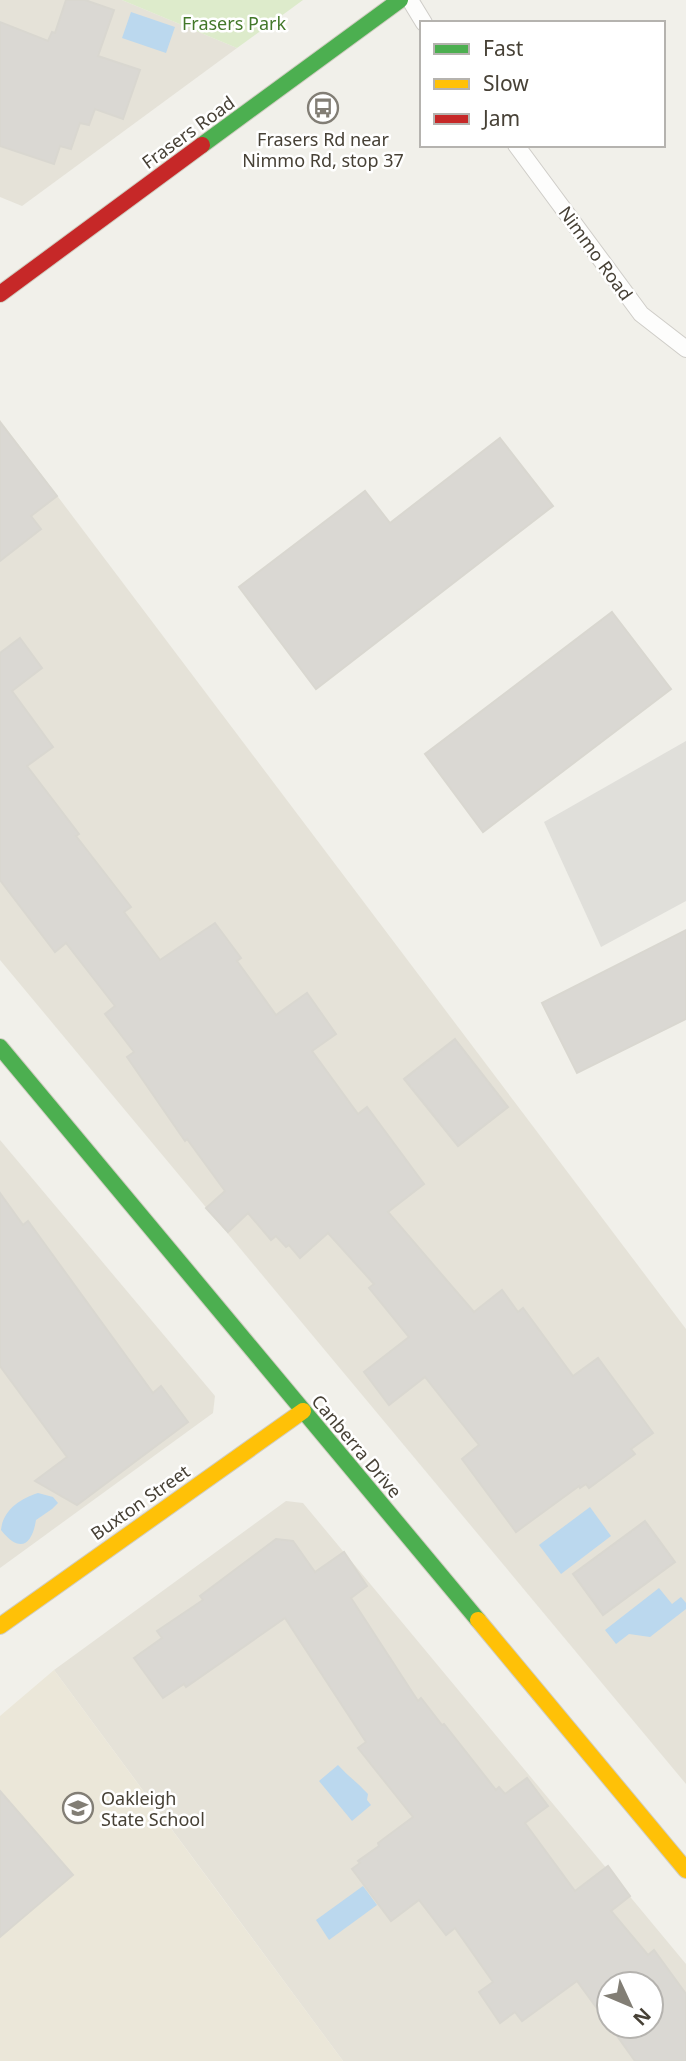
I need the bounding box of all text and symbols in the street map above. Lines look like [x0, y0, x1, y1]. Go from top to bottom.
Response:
park label: Frasers Park [182, 11, 286, 35]
legend [420, 21, 665, 147]
text: Fast [483, 34, 524, 62]
text: Slow [483, 69, 529, 97]
street label: Frasers Road [137, 90, 239, 174]
bus stop icon: Frasers Rd near Nimmo Rd, stop 37 [306, 91, 340, 125]
text: Jam [481, 104, 520, 132]
place label: Frasers Rd near Nimmo Rd, stop 37 [242, 127, 404, 172]
street label: Nimmo Road [554, 201, 638, 305]
street label: Canberra Drive [307, 1389, 407, 1503]
street label: Buxton Street [86, 1459, 195, 1545]
place label: Oakleigh State School [101, 1786, 205, 1831]
school or university icon: Oakleigh State School [61, 1791, 95, 1825]
north arrow [595, 1970, 665, 2040]
text: N [628, 2002, 657, 2031]

